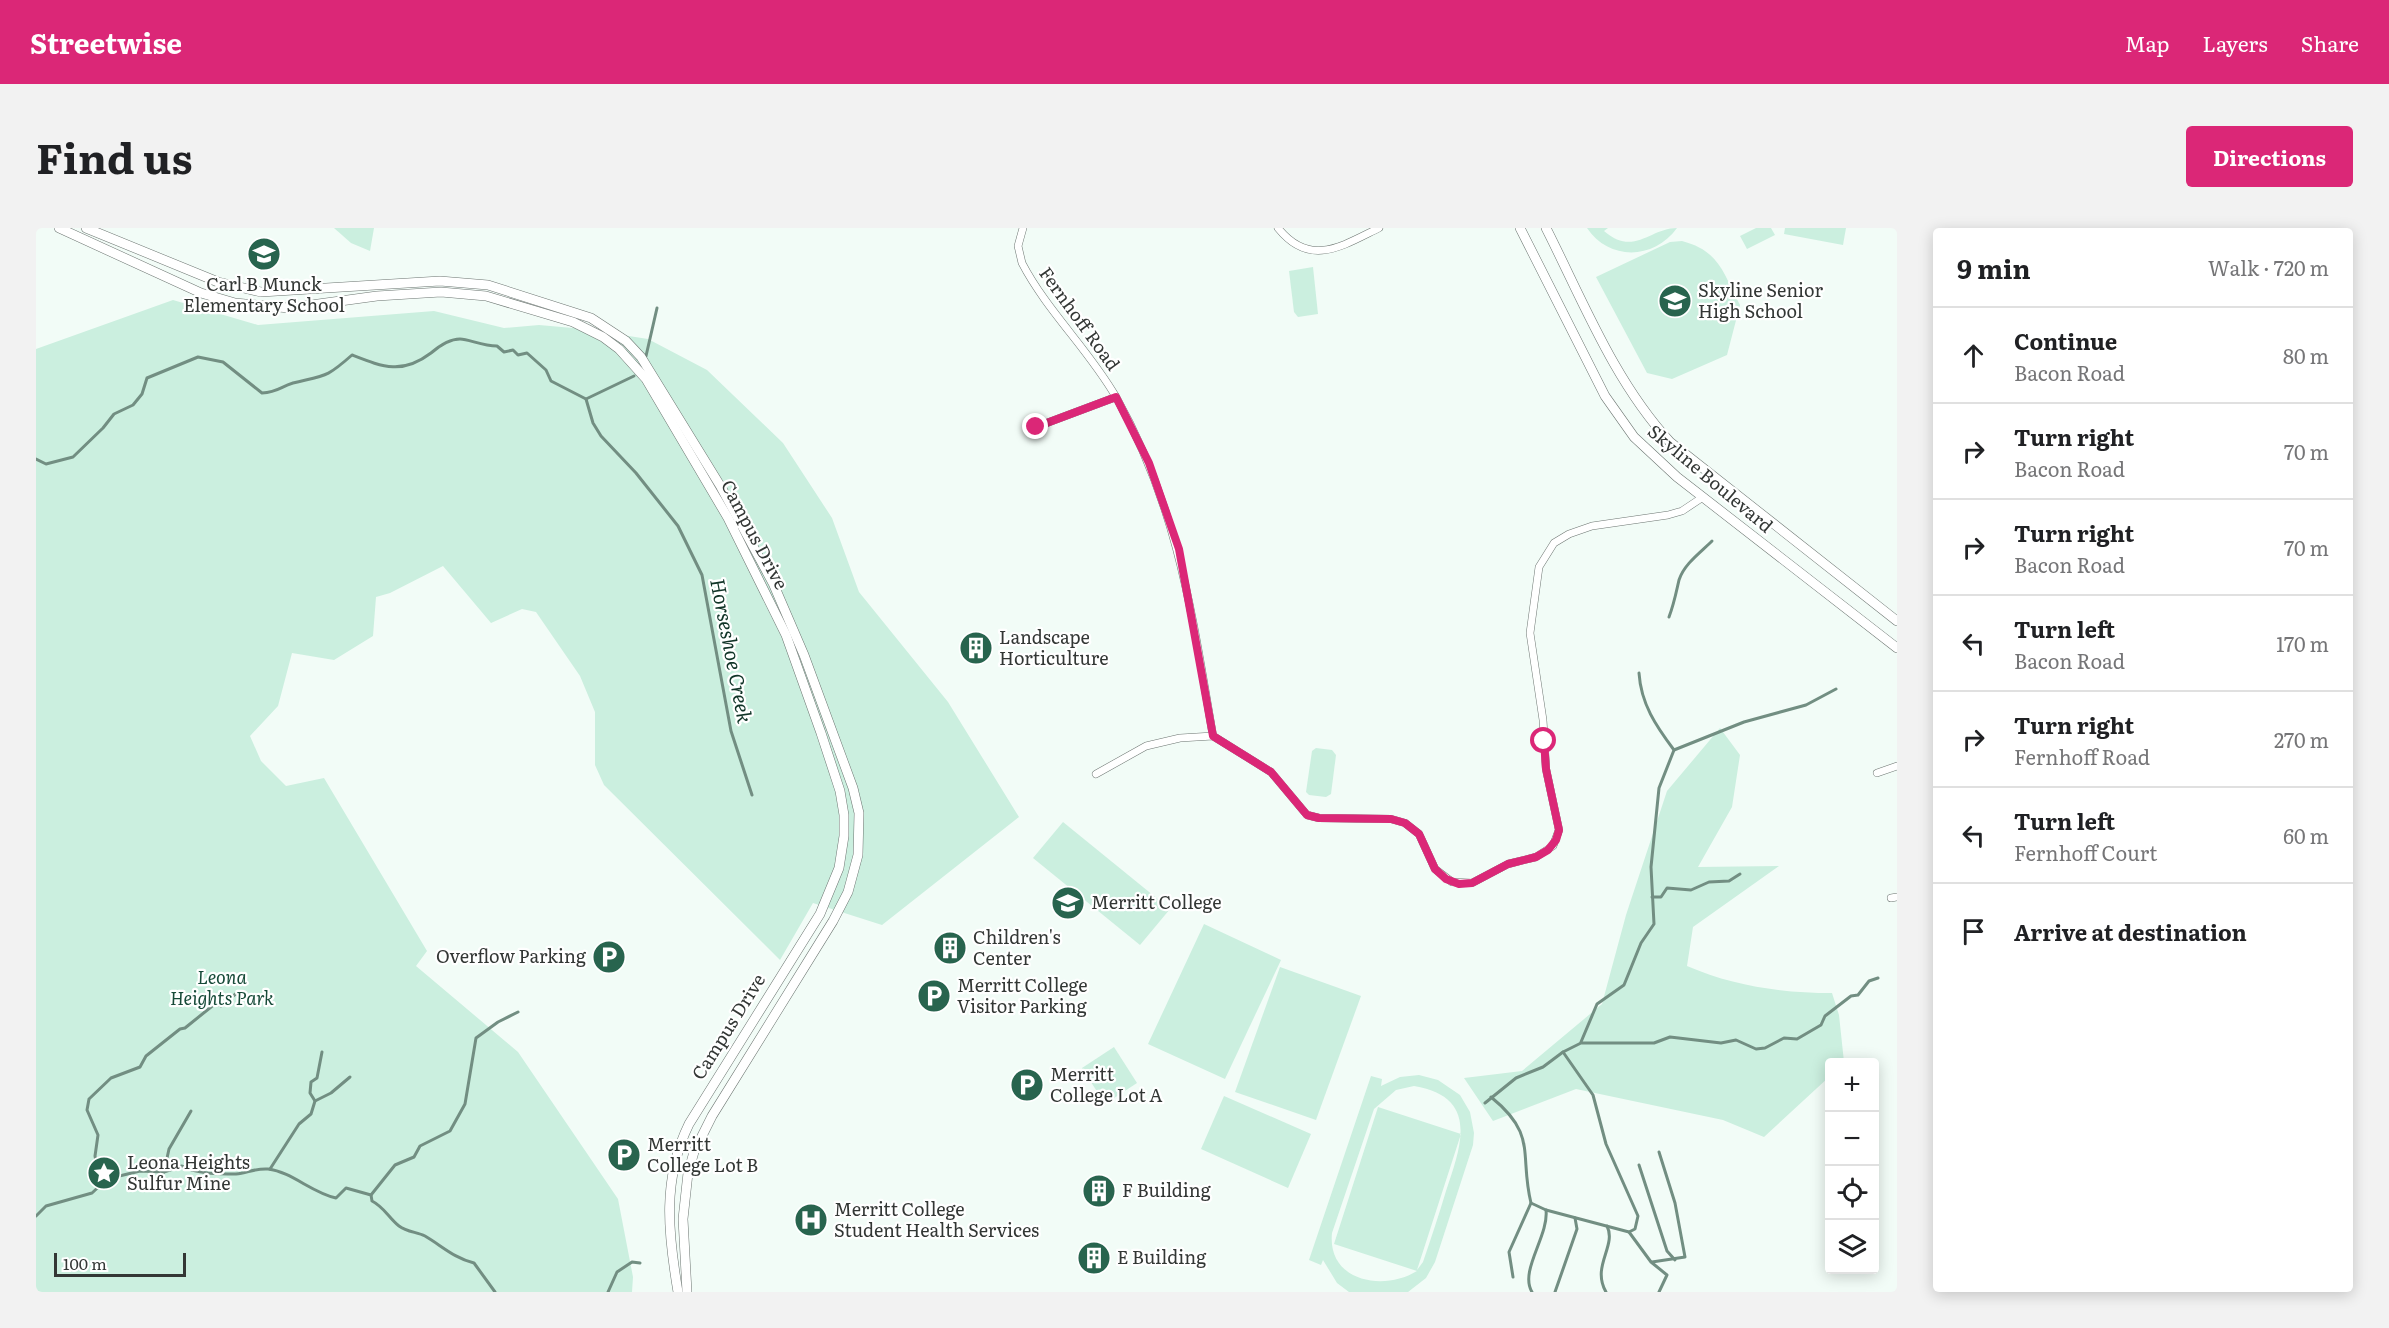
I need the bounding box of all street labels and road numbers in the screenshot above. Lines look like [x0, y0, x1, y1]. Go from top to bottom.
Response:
street label: Fernhoff Road [1033, 261, 1127, 376]
street label: Skyline Boulevard [1642, 417, 1779, 538]
street label: Campus Drive [715, 475, 796, 594]
street label: Campus Drive [684, 968, 771, 1085]

